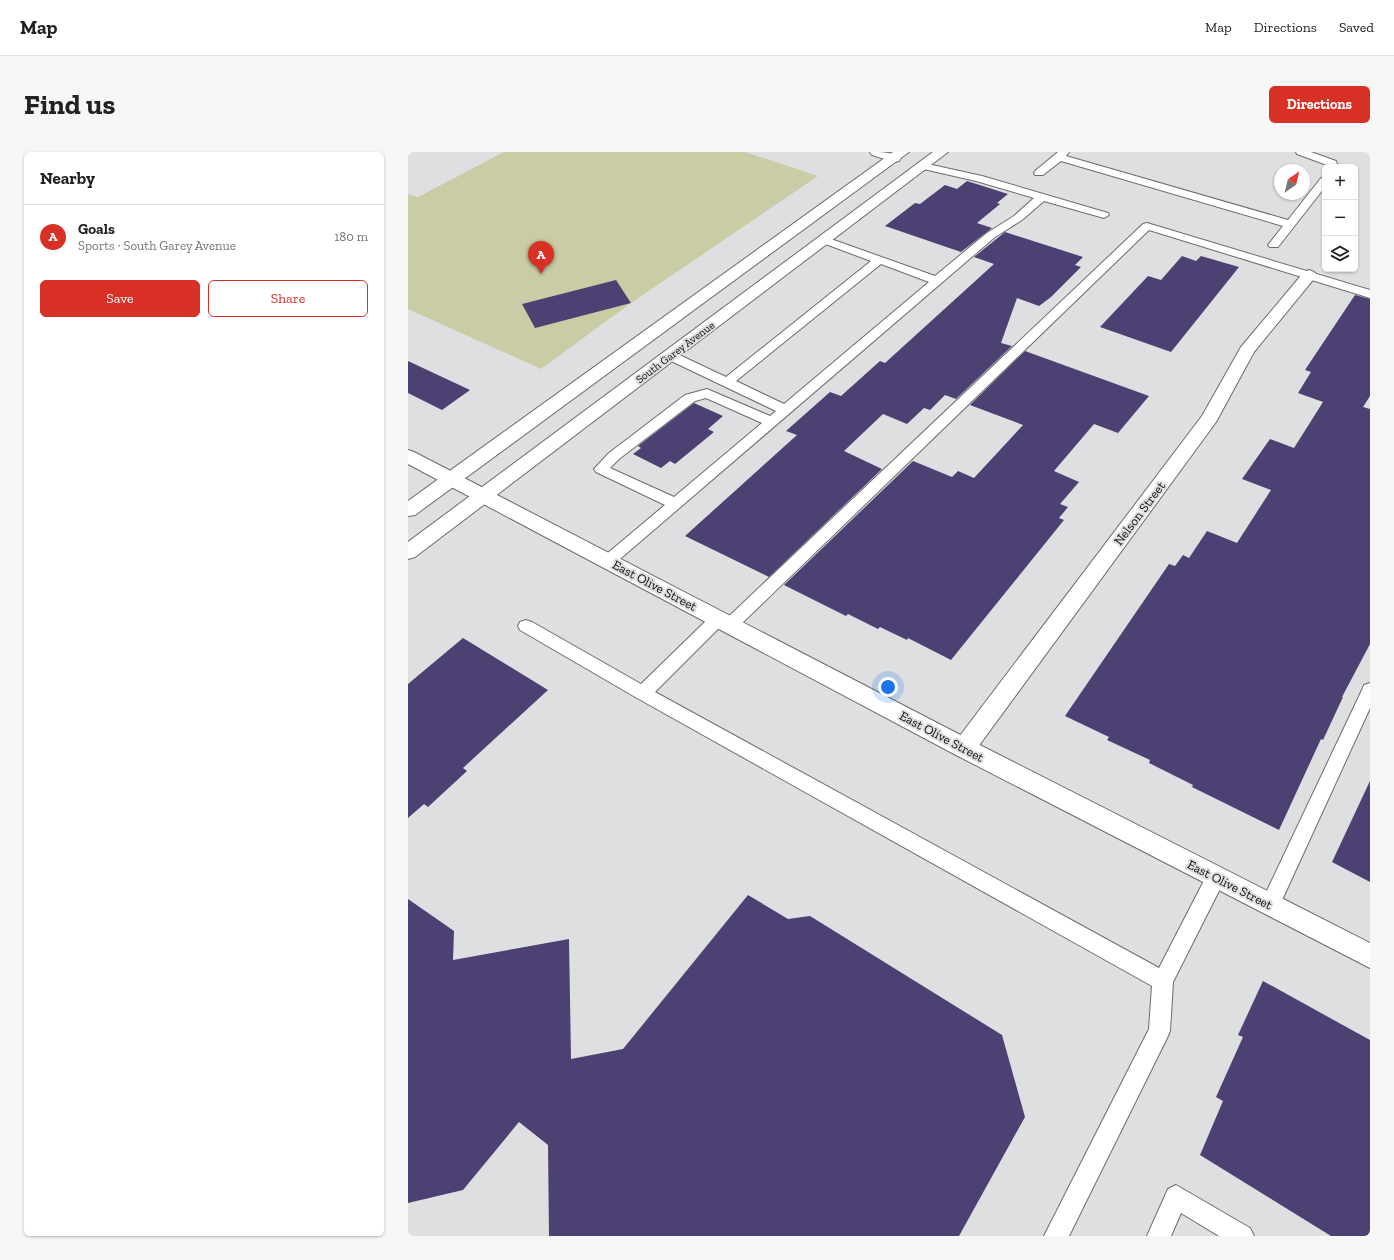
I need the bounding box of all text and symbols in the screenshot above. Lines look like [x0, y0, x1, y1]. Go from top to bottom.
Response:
text: Map [20, 16, 57, 39]
text: Map [1205, 19, 1232, 36]
text: Directions [1254, 19, 1317, 36]
text: Saved [1339, 19, 1374, 36]
button: Directions [1269, 86, 1370, 123]
text: Find us [24, 88, 115, 121]
north arrow [1274, 164, 1310, 200]
map controls [1322, 164, 1358, 272]
button: + [1322, 164, 1358, 200]
text: Nearby [40, 168, 95, 188]
button: − [1322, 200, 1358, 236]
text: Goals [78, 220, 115, 238]
text: A [49, 229, 57, 244]
text: 180 m [334, 229, 368, 244]
button: layers [1322, 236, 1358, 272]
text: Sports · South Garey Avenue [78, 238, 236, 253]
pin: A [528, 241, 554, 274]
button: Save [40, 280, 200, 317]
button: Share [208, 280, 368, 317]
street label: South Garey Avenue [633, 319, 717, 386]
street label: Nelson Street [1111, 478, 1168, 548]
street label: East Olive Street [610, 557, 700, 614]
your location [878, 677, 898, 697]
street label: East Olive Street [897, 708, 987, 765]
street label: East Olive Street [1185, 857, 1275, 912]

